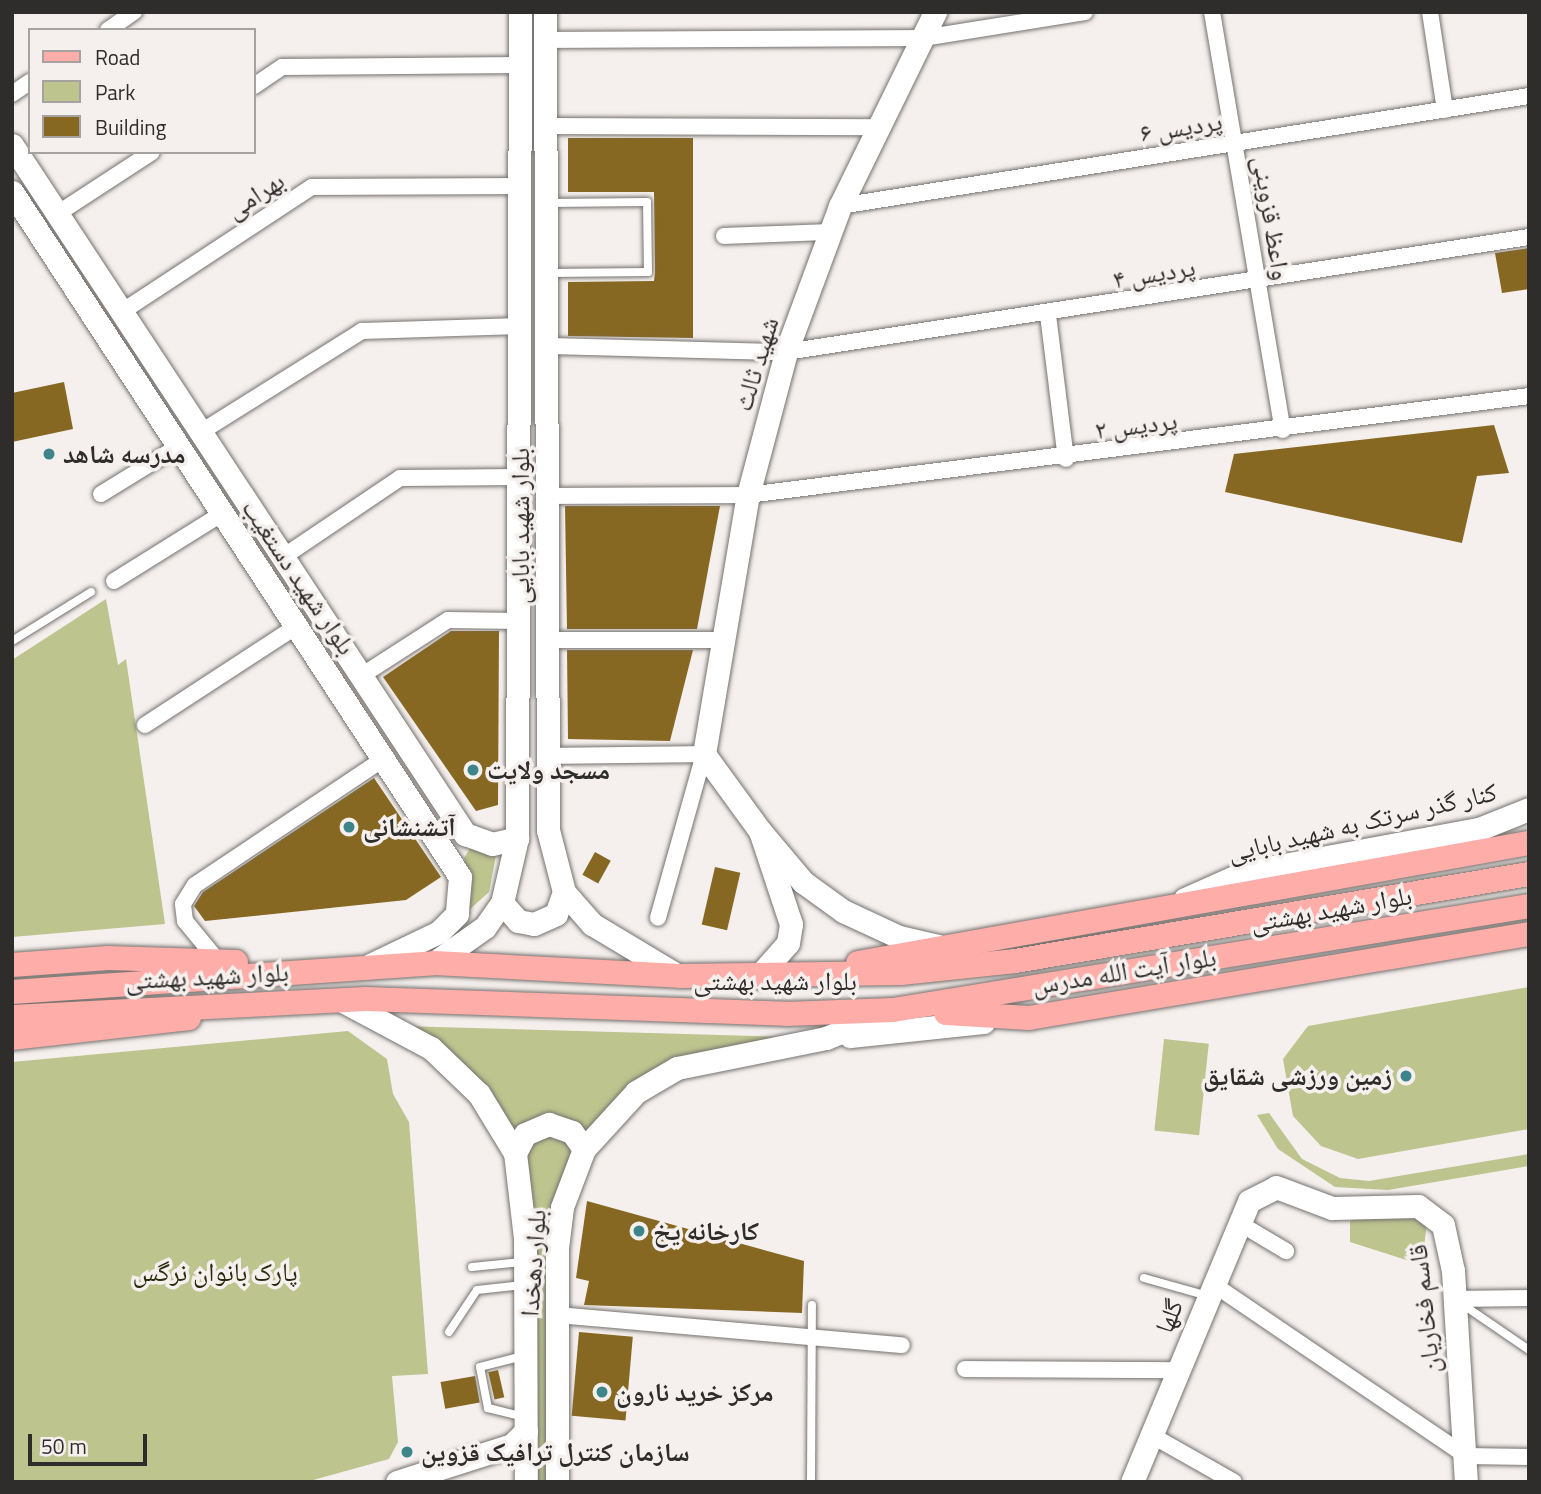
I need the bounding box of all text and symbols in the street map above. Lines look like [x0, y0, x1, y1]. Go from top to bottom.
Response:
legend [28, 28, 256, 154]
text: Road [95, 41, 140, 73]
text: Park [95, 76, 135, 108]
street label: پردیس ۶ [1138, 105, 1224, 149]
text: Building [95, 111, 166, 143]
street label: واعظ قزوینی [1247, 154, 1297, 282]
street label: بهرامی [220, 165, 290, 225]
street label: پردیس ۴ [1111, 251, 1197, 295]
street label: شهید ثالث [727, 313, 785, 415]
street label: پردیس ۲ [1093, 404, 1179, 446]
place label: مدرسه شاهد [63, 438, 185, 470]
marker: مدرسه شاهد [41, 446, 57, 462]
street label: بلوار شهید بابایی [504, 448, 536, 604]
street label: بلوار شهید دستغیب [236, 493, 362, 661]
place label: مسجد ولایت [487, 754, 610, 786]
marker: مسجد ولایت [465, 762, 481, 778]
street label: کنار گذر سرتک به شهید بابایی [1224, 776, 1500, 868]
place label: آتشنشانی [363, 811, 456, 843]
marker: آتشنشانی [341, 819, 357, 835]
street label: بلوار شهید بهشتی [1248, 879, 1414, 939]
street label: بلوار آیت الله مدرس [1030, 941, 1218, 1001]
street label: بلوار شهید بهشتی [125, 956, 289, 996]
street label: بلوار شهید بهشتی [693, 965, 857, 997]
place label: زمین ورزشی شقایق [1203, 1060, 1392, 1092]
marker: زمین ورزشی شقایق [1398, 1068, 1414, 1084]
street label: بلوار دهخدا [514, 1208, 552, 1318]
place label: کارخانه یخ [653, 1215, 759, 1247]
marker: کارخانه یخ [631, 1223, 647, 1239]
street label: قاسم فخاریان [1402, 1243, 1446, 1375]
park label: پارک بانوان نرگس [132, 1256, 298, 1288]
street label: گلها [1148, 1295, 1190, 1337]
place label: مرکز خرید نارون [616, 1376, 774, 1408]
marker: مرکز خرید نارون [594, 1384, 610, 1400]
scale bar [32, 1420, 150, 1464]
text: 50 m [41, 1430, 87, 1462]
place label: سازمان کنترل ترافیک قزوین [421, 1436, 690, 1468]
marker: سازمان کنترل ترافیک قزوین [399, 1444, 415, 1460]

